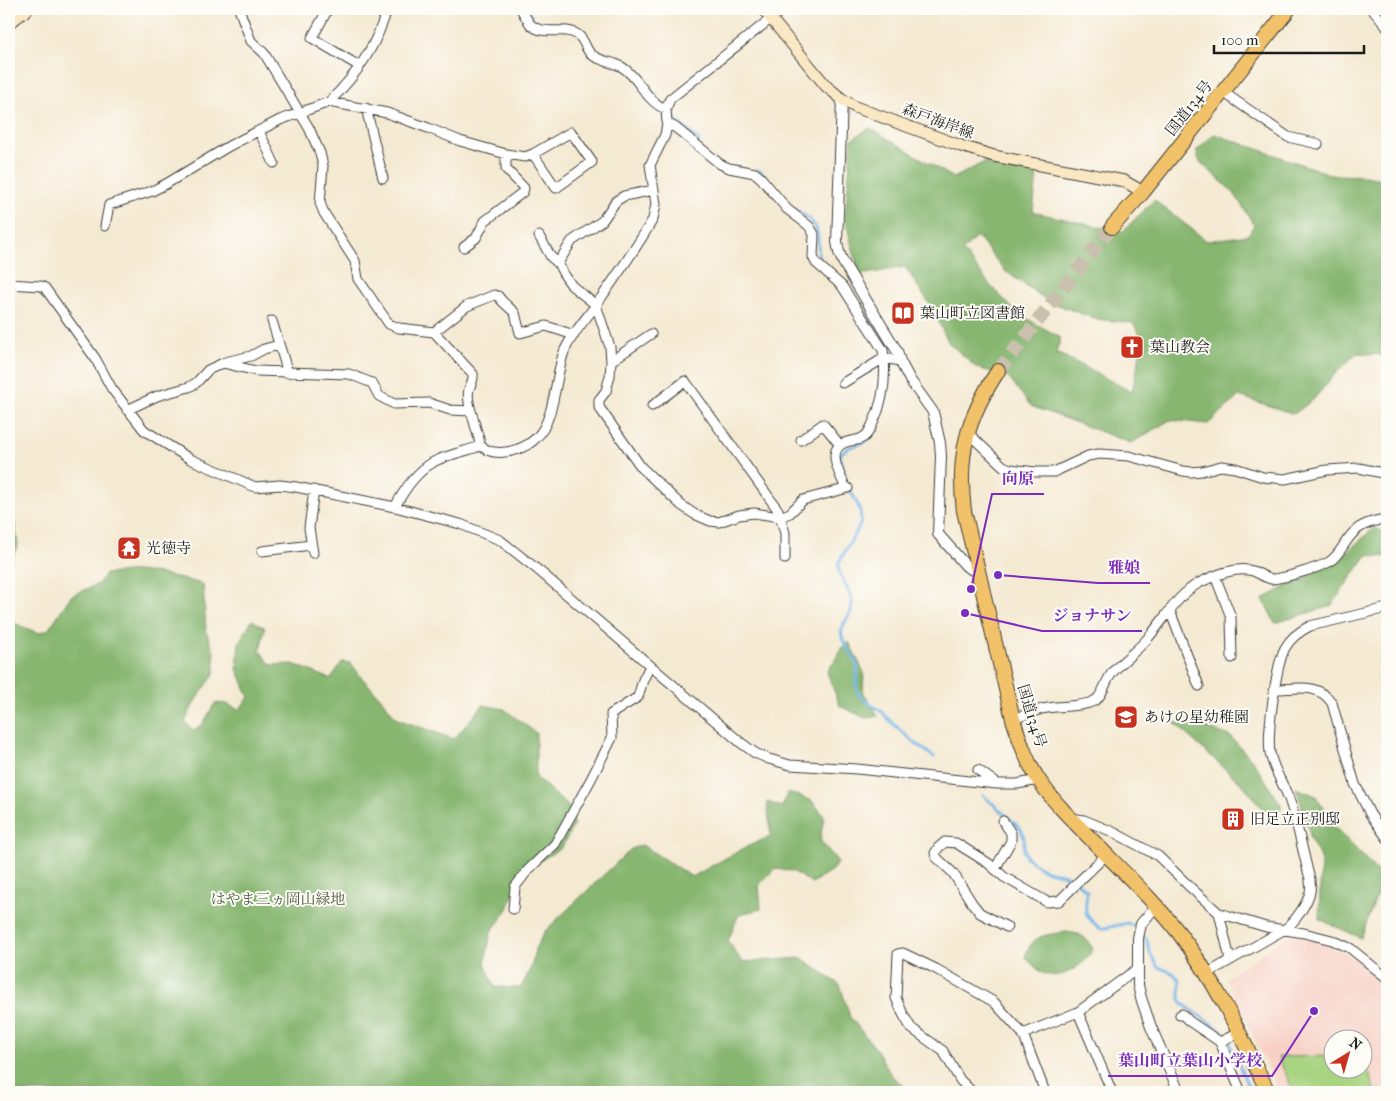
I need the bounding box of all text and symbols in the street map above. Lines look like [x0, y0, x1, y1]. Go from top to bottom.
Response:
scale bar [1214, 22, 1364, 54]
text: 100 m [1221, 31, 1259, 49]
street label: 国道134号 [1162, 77, 1216, 139]
street label: 森戸海岸線 [900, 100, 976, 142]
library icon: 葉山町立図書館 [890, 300, 916, 326]
place label: 葉山町立図書館 [920, 304, 1025, 322]
church icon: 葉山教会 [1119, 334, 1145, 360]
place label: 葉山教会 [1150, 338, 1210, 356]
callout: 向原 [992, 463, 1044, 494]
text: 向原 [1002, 469, 1034, 488]
temple icon: 光徳寺 [116, 535, 142, 561]
place label: 光徳寺 [146, 539, 191, 557]
callout: 雅娘 [1098, 552, 1150, 583]
text: 雅娘 [1108, 558, 1141, 577]
callout: ジョナサン [1042, 600, 1142, 631]
text: ジョナサン [1053, 606, 1131, 625]
street label: 国道134号 [1014, 682, 1050, 750]
school or university icon: あけの星幼稚園 [1113, 704, 1139, 730]
place label: あけの星幼稚園 [1144, 708, 1249, 726]
building icon: 旧足立正別邸 [1220, 806, 1246, 832]
place label: 旧足立正別邸 [1250, 810, 1340, 828]
park label: はやま三ヵ岡山緑地 [210, 890, 346, 908]
north arrow [1324, 1028, 1374, 1078]
text: N [1346, 1034, 1365, 1054]
callout: 葉山町立葉山小学校 [1108, 1045, 1272, 1076]
text: 葉山町立葉山小学校 [1118, 1051, 1263, 1070]

